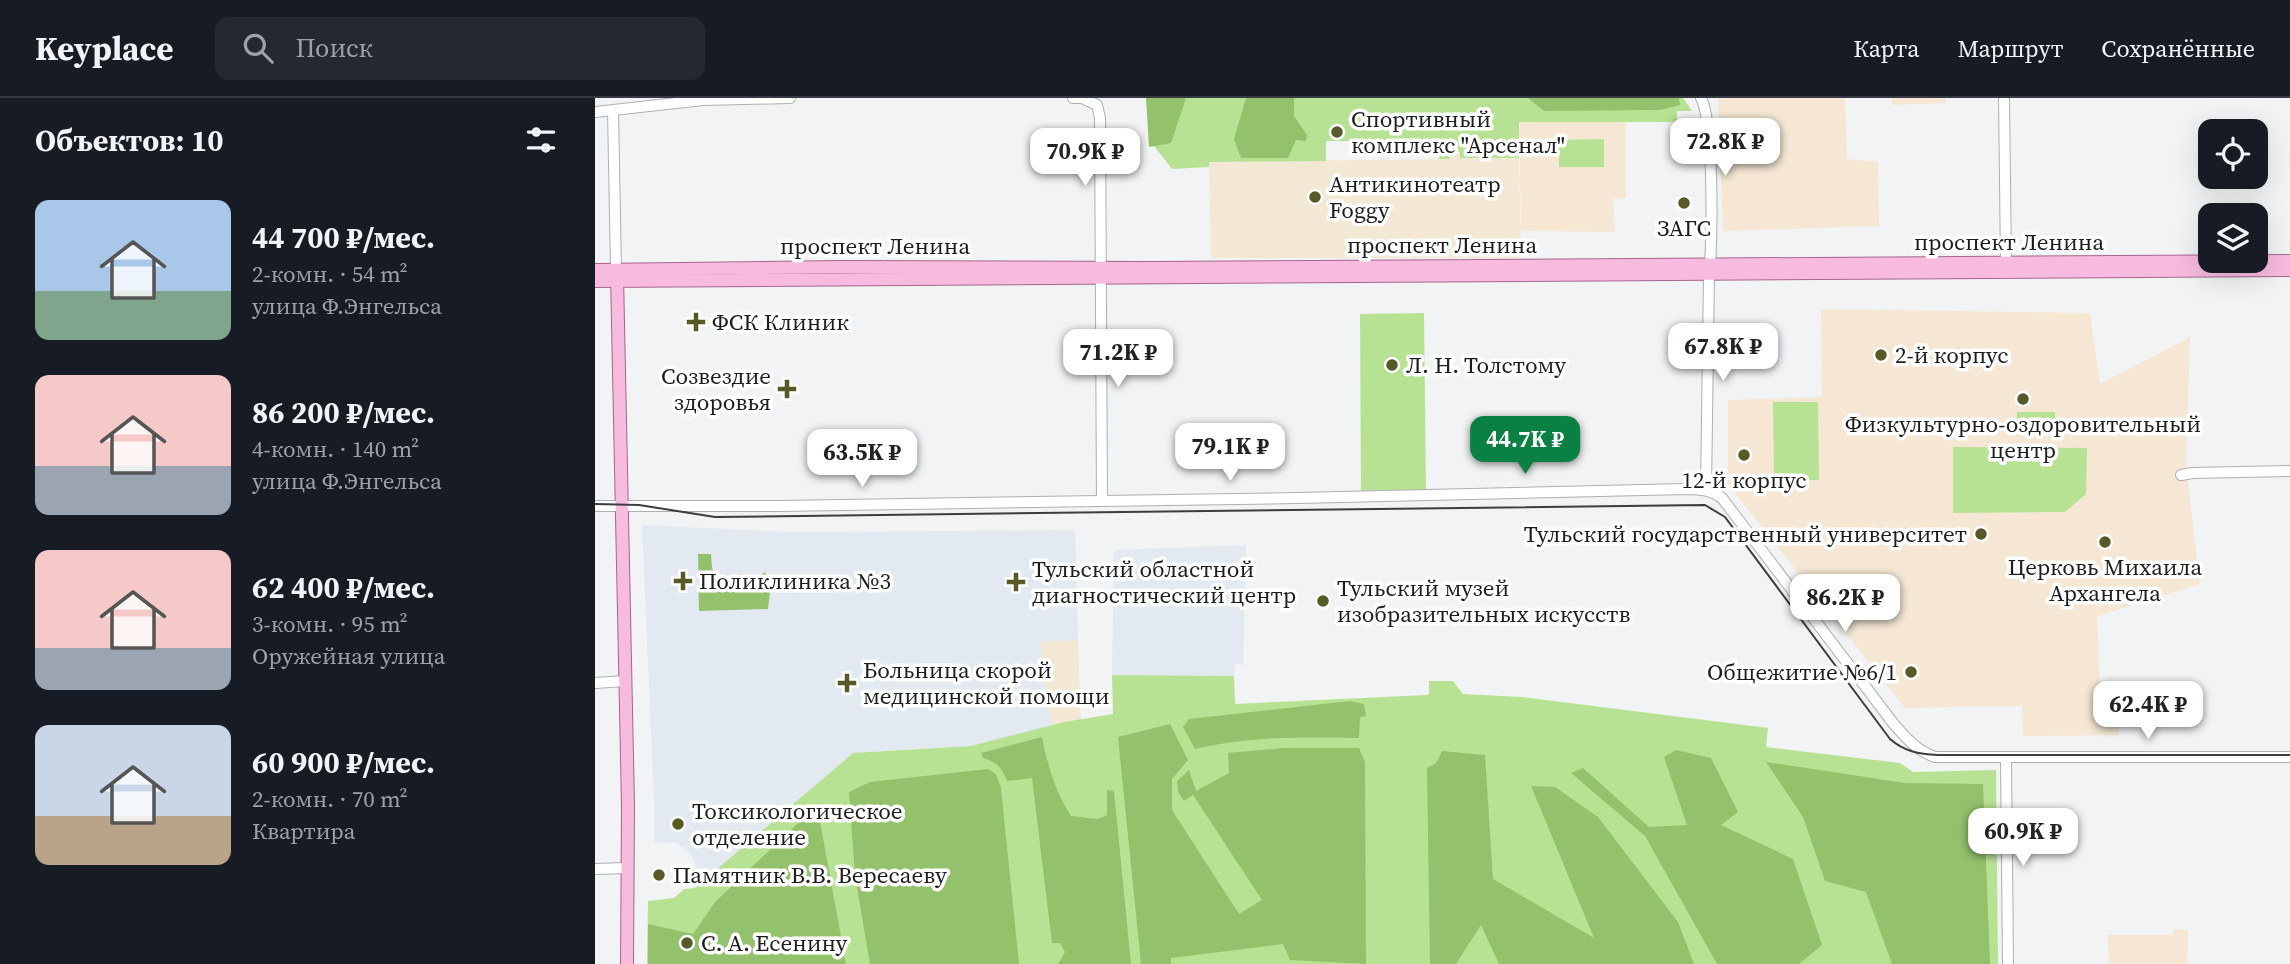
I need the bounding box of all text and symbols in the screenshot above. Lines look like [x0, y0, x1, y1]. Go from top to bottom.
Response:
search box [215, 17, 705, 80]
text: Keyplace [35, 26, 173, 71]
icon: search [239, 29, 277, 67]
text: Поиск [295, 30, 373, 66]
text: Карта [1853, 32, 1919, 65]
text: Маршрут [1957, 32, 2063, 65]
text: Сохранённые [2101, 32, 2255, 65]
place label: Спортивный комплекс "Арсенал" [1351, 103, 1565, 161]
pin: 72.8K ₽ [1660, 118, 1790, 178]
map controls [2198, 119, 2268, 273]
button: locate [2198, 119, 2268, 189]
text: Объектов: 10 [35, 120, 223, 161]
icon: filters [522, 121, 560, 159]
marker: Спортивный комплекс "Арсенал" [1329, 124, 1345, 140]
text: 72.8K ₽ [1686, 125, 1764, 157]
pin: 70.9K ₽ [1020, 129, 1150, 188]
text: 70.9K ₽ [1046, 135, 1124, 167]
place label: Антикинотеатр Foggy [1329, 168, 1501, 226]
marker: Антикинотеатр Foggy [1307, 189, 1323, 205]
marker: ЗАГС [1676, 195, 1692, 211]
button: layers [2198, 203, 2268, 273]
place label: ЗАГС [1657, 212, 1711, 244]
text: 44 700 ₽/мес. [252, 217, 435, 258]
street label: проспект Ленина [1914, 226, 2104, 258]
icon: home [91, 228, 175, 312]
street label: проспект Ленина [1347, 229, 1537, 261]
street label: проспект Ленина [780, 230, 970, 262]
text: 2-комн. · 54 m² [252, 258, 408, 290]
text: улица Ф.Энгельса [252, 290, 442, 322]
place label: ФСК Клиник [712, 306, 849, 338]
marker: ФСК Клиник [686, 312, 706, 332]
pin: 67.8K ₽ [1658, 324, 1788, 383]
pin: 71.2K ₽ [1053, 330, 1183, 389]
text: 67.8K ₽ [1684, 330, 1762, 362]
text: 71.2K ₽ [1079, 336, 1157, 368]
place label: 2-й корпус [1895, 339, 2008, 371]
marker: 2-й корпус [1873, 347, 1889, 363]
place label: Л. Н. Толстому [1406, 349, 1566, 381]
marker: Л. Н. Толстому [1384, 357, 1400, 373]
place label: Созвездие здоровья [661, 360, 771, 418]
marker: Созвездие здоровья [777, 379, 797, 399]
marker: Физкультурно-оздоровительный центр [2015, 391, 2031, 407]
text: 86 200 ₽/мес. [252, 392, 435, 433]
icon: home [91, 403, 175, 487]
place label: Физкультурно-оздоровительный центр [1845, 408, 2201, 466]
pin: 44.7K ₽ [1460, 416, 1590, 476]
text: 44.7K ₽ [1486, 423, 1564, 455]
pin: 79.1K ₽ [1165, 424, 1295, 483]
pin: 63.5K ₽ [797, 430, 927, 489]
text: 79.1K ₽ [1191, 430, 1269, 462]
text: 4-комн. · 140 m² [252, 433, 419, 465]
text: 63.5K ₽ [823, 436, 901, 468]
marker: 12-й корпус [1736, 447, 1752, 463]
place label: 12-й корпус [1682, 464, 1806, 496]
text: улица Ф.Энгельса [252, 465, 442, 497]
place label: Тульский государственный университет [1524, 518, 1967, 550]
marker: Тульский государственный университет [1973, 526, 1989, 542]
marker: Церковь Михаила Архангела [2097, 534, 2113, 550]
place label: Церковь Михаила Архангела [2008, 551, 2203, 609]
place label: Тульский областной диагностический центр [1032, 553, 1296, 611]
place label: Поликлиника №3 [699, 565, 891, 597]
text: 62 400 ₽/мес. [252, 567, 435, 608]
marker: Поликлиника №3 [673, 571, 693, 591]
marker: Тульский областной диагностический центр [1006, 572, 1026, 592]
place label: Тульский музей изобразительных искусств [1337, 572, 1630, 630]
pin: 86.2K ₽ [1780, 574, 1910, 634]
icon: home [91, 578, 175, 662]
text: 86.2K ₽ [1806, 581, 1884, 613]
marker: Тульский музей изобразительных искусств [1315, 593, 1331, 609]
text: 3-комн. · 95 m² [252, 608, 408, 640]
text: Оружейная улица [252, 640, 445, 672]
place label: Больница скорой медицинской помощи [863, 654, 1110, 712]
place label: Общежитие №6/1 [1707, 656, 1897, 688]
marker: Общежитие №6/1 [1903, 664, 1919, 680]
marker: Больница скорой медицинской помощи [837, 673, 857, 693]
pin: 62.4K ₽ [2083, 682, 2213, 741]
text: 62.4K ₽ [2109, 688, 2187, 720]
text: 60 900 ₽/мес. [252, 742, 435, 783]
icon: home [91, 753, 175, 837]
text: 2-комн. · 70 m² [252, 783, 408, 815]
place label: Токсикологическое отделение [692, 795, 903, 853]
pin: 60.9K ₽ [1958, 808, 2088, 868]
text: Квартира [252, 815, 355, 847]
text: 60.9K ₽ [1984, 815, 2062, 847]
marker: Токсикологическое отделение [670, 816, 686, 832]
place label: Памятник В.В. Вересаеву [673, 859, 947, 891]
marker: Памятник В.В. Вересаеву [651, 867, 667, 883]
place label: С. А. Есенину [701, 927, 848, 959]
marker: С. А. Есенину [679, 935, 695, 951]

